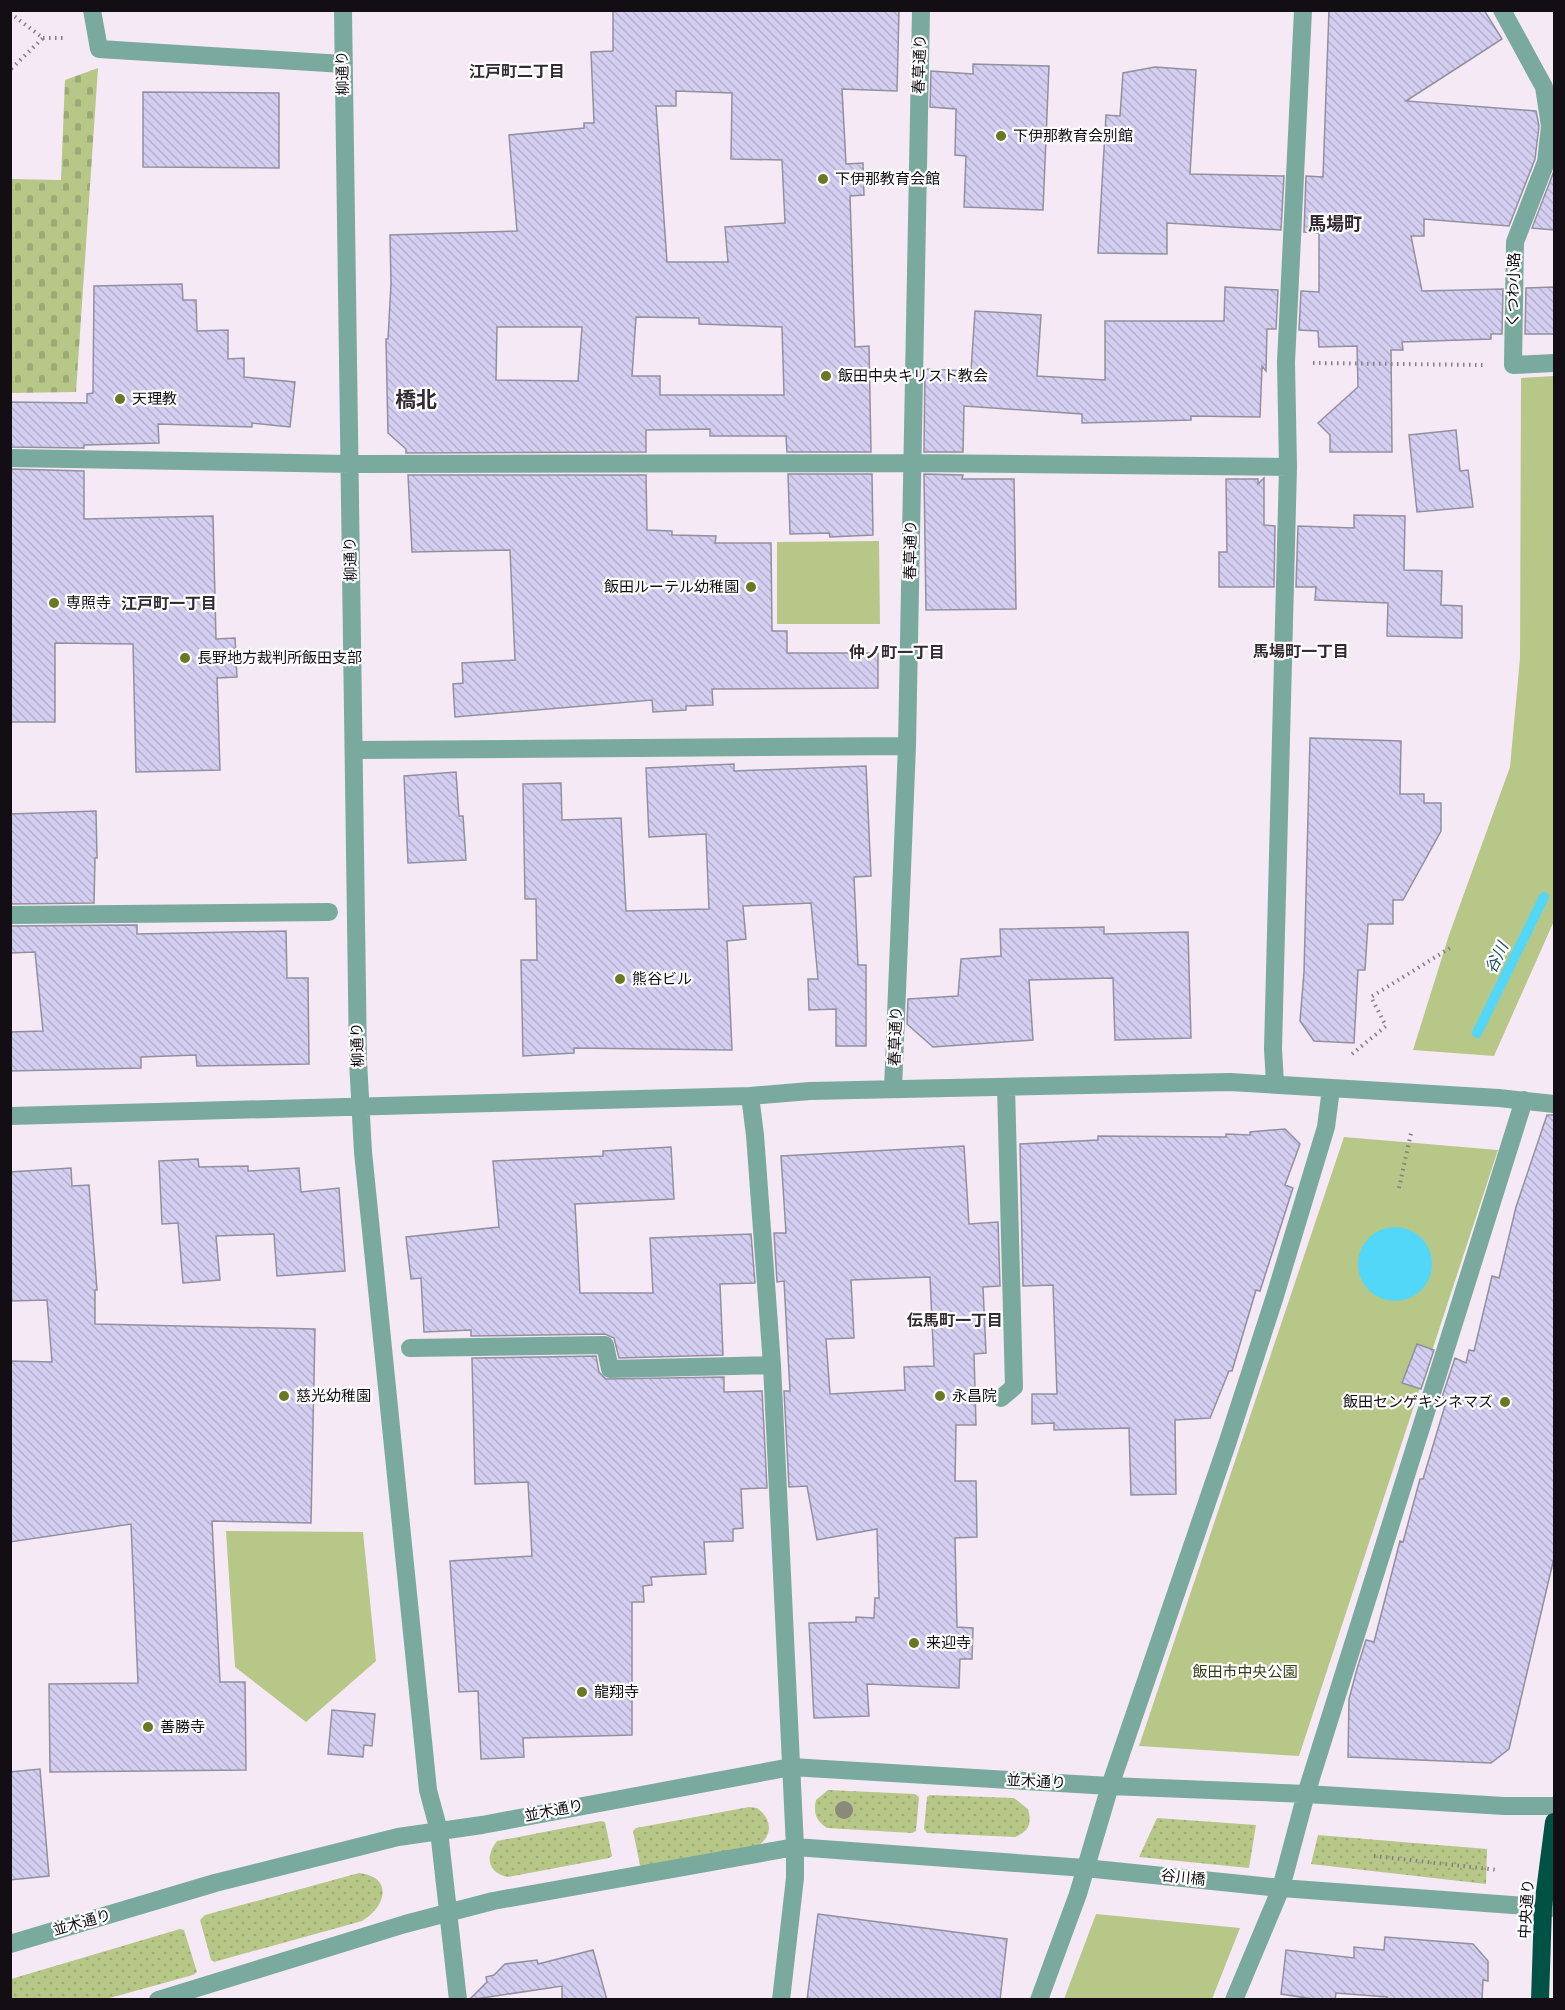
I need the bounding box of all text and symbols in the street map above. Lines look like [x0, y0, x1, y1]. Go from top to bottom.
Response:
street label: 春草通り [908, 34, 932, 94]
street label: 柳通り [332, 50, 354, 96]
district label: 江戸町二丁目 [469, 61, 565, 83]
place label: 下伊那教育会別館 [1013, 126, 1133, 147]
marker: 下伊那教育会別館 [994, 129, 1008, 143]
place label: 下伊那教育会館 [835, 169, 940, 190]
marker: 下伊那教育会館 [816, 172, 830, 186]
district label: 馬場町 [1308, 212, 1362, 237]
street label: くつわ小路 [1503, 252, 1525, 328]
place label: 飯田中央キリスト教会 [838, 366, 988, 387]
marker: 飯田中央キリスト教会 [819, 369, 833, 383]
district label: 橋北 [395, 385, 437, 415]
place label: 天理教 [132, 389, 177, 410]
marker: 天理教 [113, 392, 127, 406]
street label: 春草通り [900, 520, 922, 580]
street label: 柳通り [340, 536, 362, 582]
place label: 飯田ルーテル幼稚園 [604, 577, 739, 598]
marker: 飯田ルーテル幼稚園 [744, 580, 758, 594]
place label: 専照寺 [66, 593, 111, 614]
district label: 江戸町一丁目 [121, 593, 217, 615]
marker: 専照寺 [47, 596, 61, 610]
district label: 馬場町一丁目 [1253, 641, 1349, 663]
district label: 仲ノ町一丁目 [849, 642, 945, 664]
place label: 長野地方裁判所飯田支部 [197, 648, 362, 669]
marker: 長野地方裁判所飯田支部 [178, 651, 192, 665]
water label: 谷川 [1480, 937, 1515, 977]
place label: 熊谷ビル [632, 969, 692, 990]
marker: 熊谷ビル [613, 972, 627, 986]
street label: 春草通り [884, 1006, 908, 1066]
street label: 柳通り [347, 1022, 369, 1068]
district label: 伝馬町一丁目 [906, 1310, 1003, 1332]
place label: 慈光幼稚園 [296, 1386, 371, 1407]
place label: 永昌院 [952, 1386, 997, 1407]
marker: 慈光幼稚園 [277, 1389, 291, 1403]
marker: 永昌院 [933, 1389, 947, 1403]
place label: 飯田センゲキシネマズ [1343, 1392, 1493, 1413]
marker: 飯田センゲキシネマズ [1498, 1395, 1512, 1409]
place label: 来迎寺 [926, 1633, 971, 1654]
marker: 来迎寺 [907, 1636, 921, 1650]
park label: 飯田市中央公園 [1192, 1662, 1298, 1683]
place label: 龍翔寺 [594, 1682, 639, 1703]
marker: 龍翔寺 [575, 1685, 589, 1699]
place label: 善勝寺 [160, 1717, 205, 1738]
marker: 善勝寺 [141, 1720, 155, 1734]
street label: 並木通り [1005, 1770, 1067, 1794]
street label: 並木通り [523, 1795, 585, 1827]
street label: 谷川橋 [1160, 1865, 1206, 1891]
street label: 中央通り [1514, 1878, 1540, 1940]
street label: 並木通り [50, 1905, 114, 1941]

